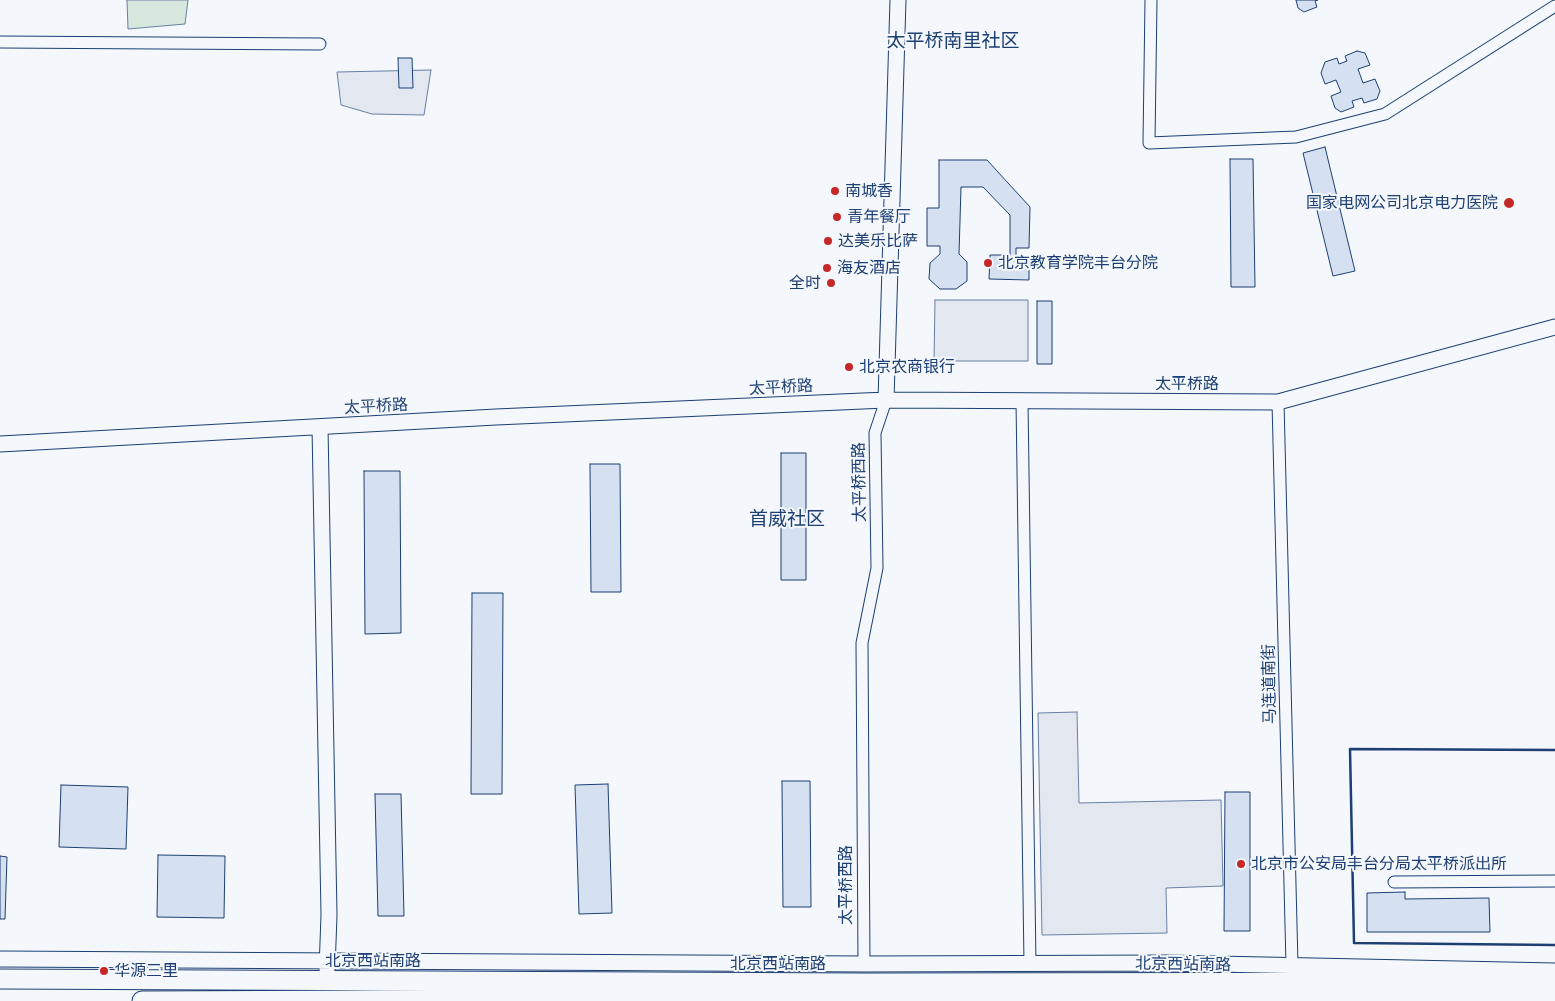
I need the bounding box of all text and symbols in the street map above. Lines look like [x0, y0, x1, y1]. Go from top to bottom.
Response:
district label: 太平桥南里社区 [887, 30, 1019, 52]
place label: 南城香 [845, 181, 893, 201]
marker: 南城香 [829, 185, 841, 197]
place label: 国家电网公司北京电力医院 [1306, 193, 1498, 213]
marker: 国家电网公司北京电力医院 [1502, 196, 1516, 210]
place label: 青年餐厅 [847, 207, 911, 227]
marker: 青年餐厅 [831, 211, 843, 223]
place label: 达美乐比萨 [838, 231, 918, 251]
marker: 达美乐比萨 [822, 235, 834, 247]
place label: 北京教育学院丰台分院 [998, 253, 1158, 273]
marker: 北京教育学院丰台分院 [982, 257, 994, 269]
place label: 海友酒店 [837, 258, 901, 278]
marker: 海友酒店 [821, 262, 833, 274]
place label: 全时 [789, 273, 821, 293]
marker: 全时 [825, 277, 837, 289]
place label: 北京农商银行 [859, 357, 955, 377]
marker: 北京农商银行 [843, 361, 855, 373]
street label: 太平桥路 [1155, 374, 1219, 394]
street label: 太平桥路 [749, 376, 813, 398]
street label: 太平桥路 [344, 395, 408, 417]
street label: 太平桥西路 [849, 442, 869, 522]
district label: 首威社区 [749, 508, 825, 530]
street label: 马连道南街 [1259, 644, 1279, 724]
street label: 太平桥西路 [836, 845, 856, 925]
place label: 北京市公安局丰台分局太平桥派出所 [1251, 854, 1507, 874]
marker: 北京市公安局丰台分局太平桥派出所 [1235, 858, 1247, 870]
street label: 北京西站南路 [325, 951, 421, 971]
street label: 北京西站南路 [730, 954, 826, 974]
street label: 北京西站南路 [1135, 954, 1231, 974]
place label: 华源三里 [114, 961, 178, 981]
marker: 华源三里 [98, 965, 110, 977]

